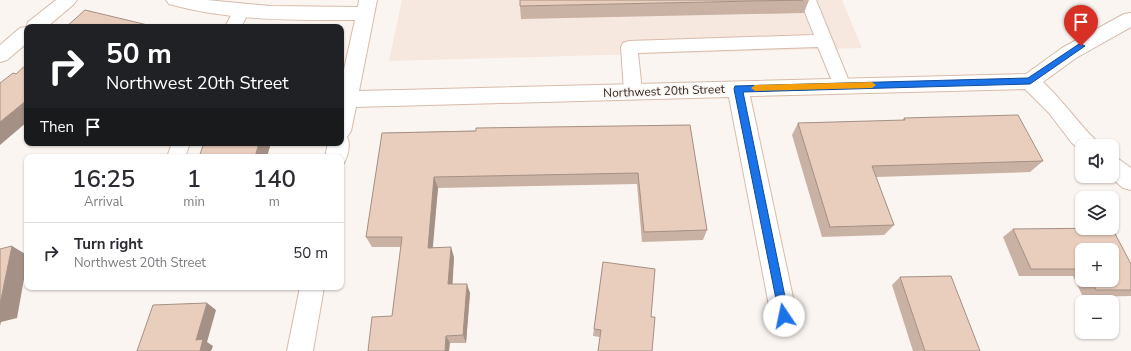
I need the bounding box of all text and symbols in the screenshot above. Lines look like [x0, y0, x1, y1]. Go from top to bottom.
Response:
pin [1064, 5, 1098, 46]
icon: arrive [1070, 11, 1092, 33]
text: 50 m [106, 35, 172, 73]
icon: right [40, 40, 92, 92]
text: Northwest 20th Street [106, 71, 289, 95]
street label: Northwest 20th Street [603, 81, 726, 101]
icon: arrive [82, 116, 104, 138]
text: Then [40, 117, 74, 137]
map controls [1075, 139, 1119, 339]
button: sound [1075, 139, 1119, 183]
text: 16:25 [72, 163, 135, 195]
text: 1 [187, 163, 201, 195]
text: 140 [253, 163, 296, 195]
button: layers [1075, 191, 1119, 235]
text: Arrival [84, 193, 123, 211]
text: min [183, 193, 205, 211]
text: m [269, 193, 280, 211]
text: Turn right [74, 234, 143, 254]
icon: right [40, 242, 62, 264]
text: 50 m [293, 243, 328, 263]
button: + [1075, 243, 1119, 287]
text: Northwest 20th Street [74, 254, 206, 272]
position arrow [763, 295, 805, 337]
button: − [1075, 295, 1119, 339]

